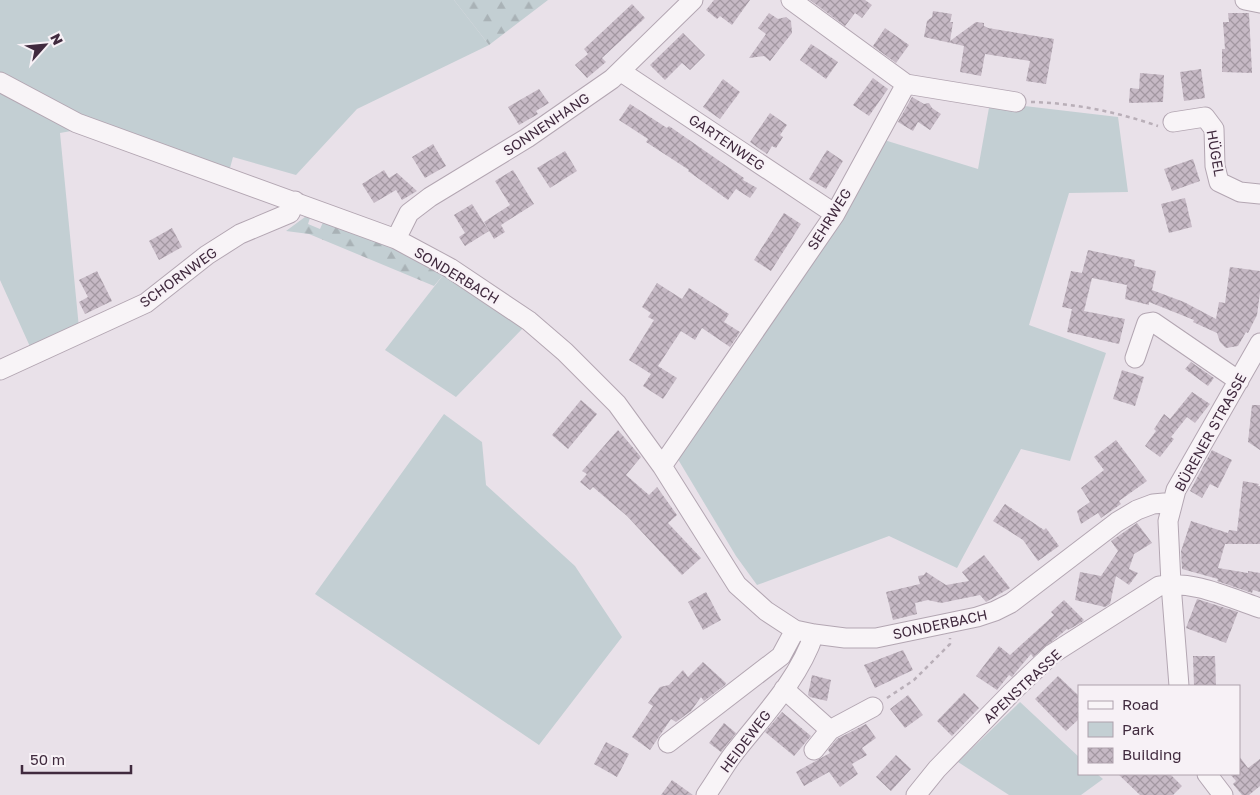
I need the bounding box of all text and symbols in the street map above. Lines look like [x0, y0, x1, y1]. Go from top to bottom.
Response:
north arrow [20, 20, 70, 70]
text: N [47, 30, 67, 47]
street label: SONNENHANG [500, 89, 592, 159]
street label: GARTENWEG [686, 110, 768, 174]
street label: HÜGEL [1204, 128, 1228, 178]
street label: SEHRWEG [803, 185, 855, 253]
street label: SCHORNWEG [136, 243, 220, 311]
street label: SONDERBACH [411, 243, 503, 307]
street label: BÜRENER STRASSE [1170, 370, 1250, 494]
street label: SONDERBACH [891, 606, 989, 642]
street label: APENSTRASSE [979, 646, 1065, 726]
legend [1078, 685, 1240, 775]
text: Road [1122, 695, 1159, 713]
street label: HEIDEWEG [716, 706, 774, 776]
text: Park [1122, 720, 1155, 738]
scale bar [22, 742, 131, 774]
text: Building [1122, 745, 1182, 763]
text: 50 m [30, 750, 65, 768]

